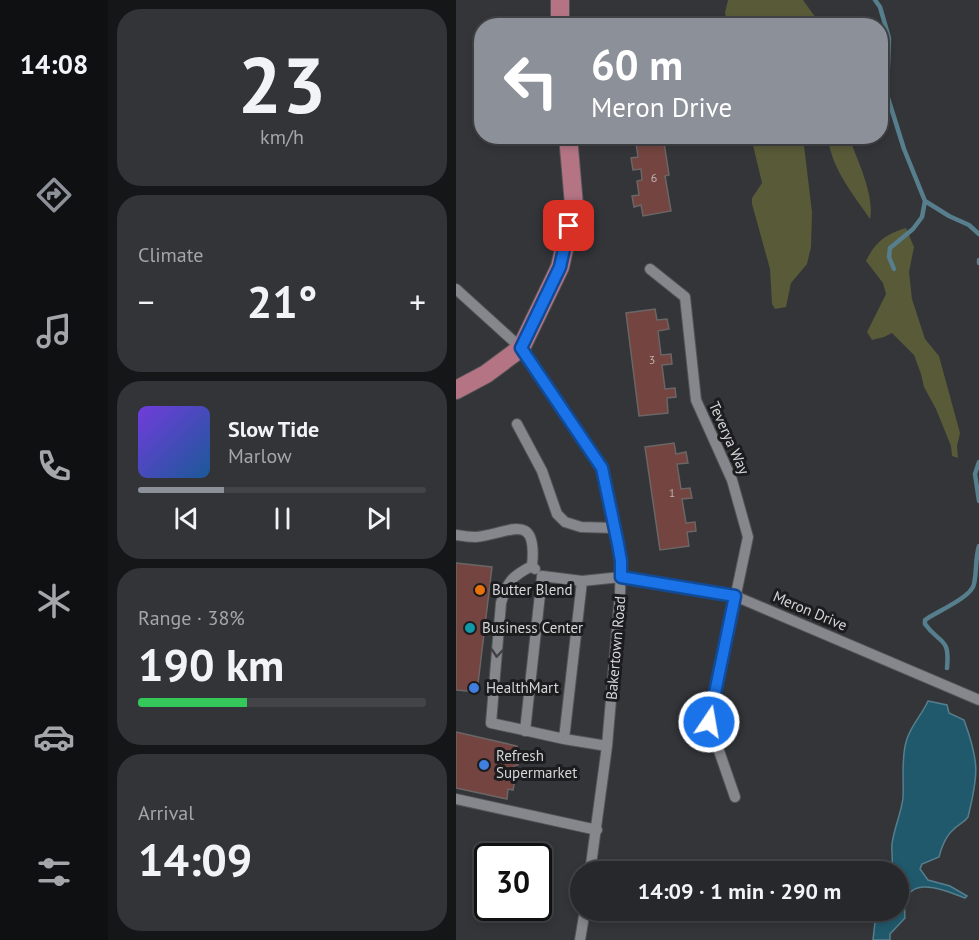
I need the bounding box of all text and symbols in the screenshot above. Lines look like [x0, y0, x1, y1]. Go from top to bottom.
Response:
text: 23 [238, 34, 326, 135]
text: 60 m [591, 37, 683, 92]
icon: left [492, 42, 570, 120]
text: 14:08 [20, 47, 88, 81]
text: Meron Drive [591, 90, 732, 124]
text: km/h [260, 124, 304, 150]
house number: 6 [651, 170, 657, 185]
icon: directions [33, 174, 75, 216]
pin [543, 200, 594, 251]
icon: arrive [552, 209, 585, 242]
text: Climate [138, 242, 204, 268]
text: 21° [247, 272, 317, 330]
text: − [138, 280, 155, 323]
text: + [409, 280, 426, 323]
icon: music [33, 310, 75, 352]
house number: 3 [649, 352, 655, 367]
street label: Teverya Way [705, 398, 754, 477]
text: Slow Tide [228, 415, 319, 443]
text: Marlow [228, 443, 292, 469]
icon: phone [33, 445, 75, 487]
house number: 1 [669, 485, 675, 500]
icon: previous [170, 502, 203, 535]
icon: pause [266, 502, 299, 535]
icon: next [362, 502, 395, 535]
icon: climate [33, 580, 75, 622]
place label: Butter Blend [492, 580, 573, 599]
marker: Butter Blend [473, 583, 487, 597]
street label: Meron Drive [770, 586, 850, 635]
street label: Bakertown Road [601, 595, 630, 701]
text: Range · 38% [138, 605, 245, 631]
place label: Business Center [482, 618, 583, 637]
marker: Business Center [463, 621, 477, 635]
text: 190 km [138, 635, 284, 693]
one-way arrow [491, 648, 504, 657]
place label: HealthMart [486, 678, 559, 697]
marker: HealthMart [467, 681, 481, 695]
position arrow [677, 690, 741, 754]
icon: car [33, 716, 75, 758]
place label: Refresh Supermarket [496, 746, 577, 782]
marker: Refresh Supermarket [477, 758, 491, 772]
text: Arrival [138, 800, 194, 826]
text: 14:09 [138, 830, 252, 888]
speed limit sign: 30 [474, 843, 552, 921]
icon: filters [33, 851, 75, 893]
text: 14:09 · 1 min · 290 m [638, 877, 841, 905]

